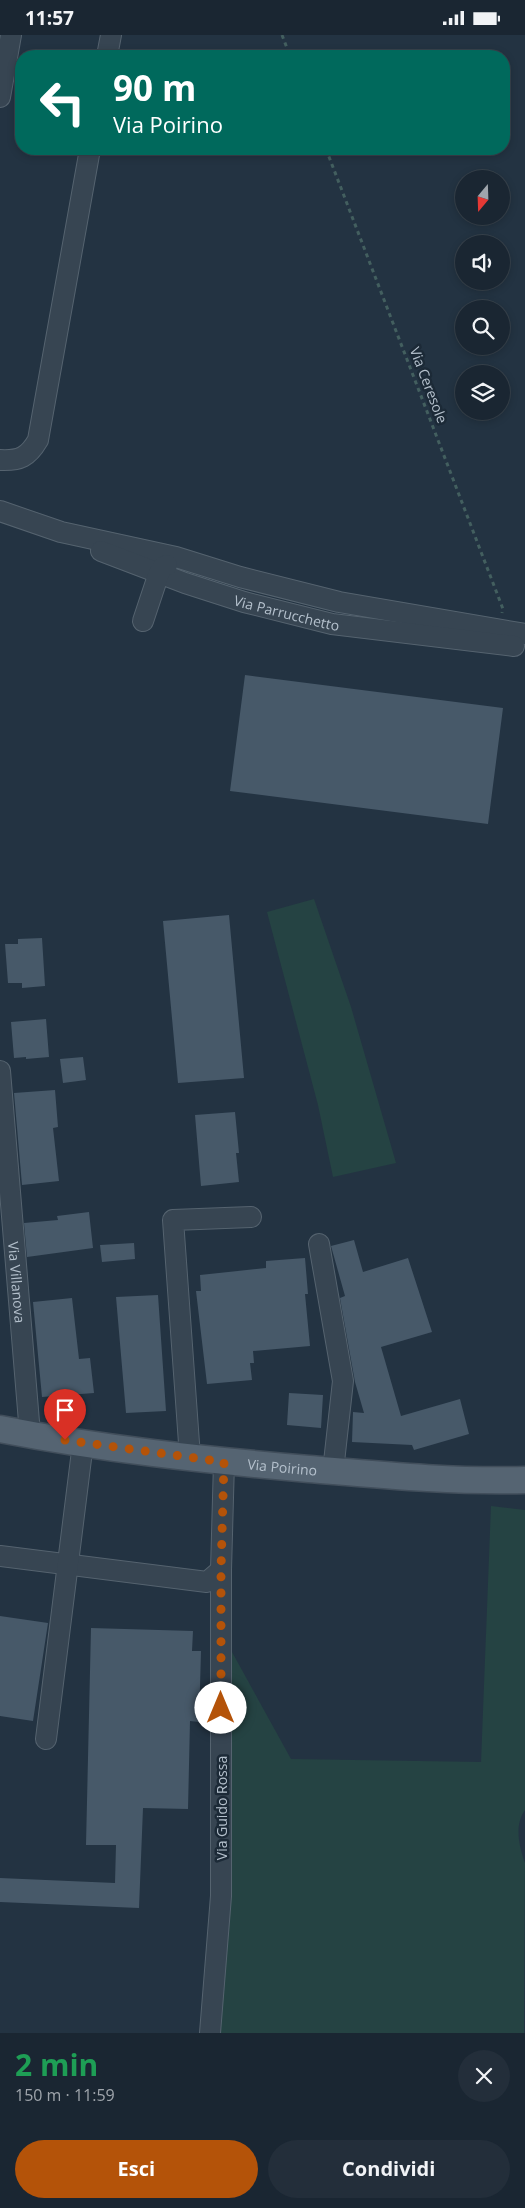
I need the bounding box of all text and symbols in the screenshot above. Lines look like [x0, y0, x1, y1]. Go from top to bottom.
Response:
text: 11:57 [25, 5, 74, 31]
text: 90 m [113, 64, 196, 111]
icon: left [30, 70, 95, 135]
text: Via Poirino [113, 109, 223, 139]
north arrow [455, 170, 510, 225]
map controls [455, 170, 510, 420]
button: sound [455, 235, 510, 290]
button: search [455, 300, 510, 355]
street label: Via Ceresole [406, 344, 452, 426]
button: layers [455, 365, 510, 420]
street label: Via Parrucchetto [232, 590, 340, 634]
street label: Via Villanova [5, 1241, 30, 1324]
pin [44, 1389, 86, 1440]
icon: arrive [51, 1396, 79, 1424]
street label: Via Poirino [247, 1454, 318, 1479]
position arrow [194, 1681, 246, 1733]
street label: Via Guido Rossa [212, 1756, 231, 1860]
text: 2 min [15, 2044, 98, 2085]
button: close [458, 2050, 510, 2102]
text: 150 m · 11:59 [15, 2084, 115, 2106]
button: Esci [15, 2140, 258, 2198]
button: Condividi [268, 2140, 510, 2198]

